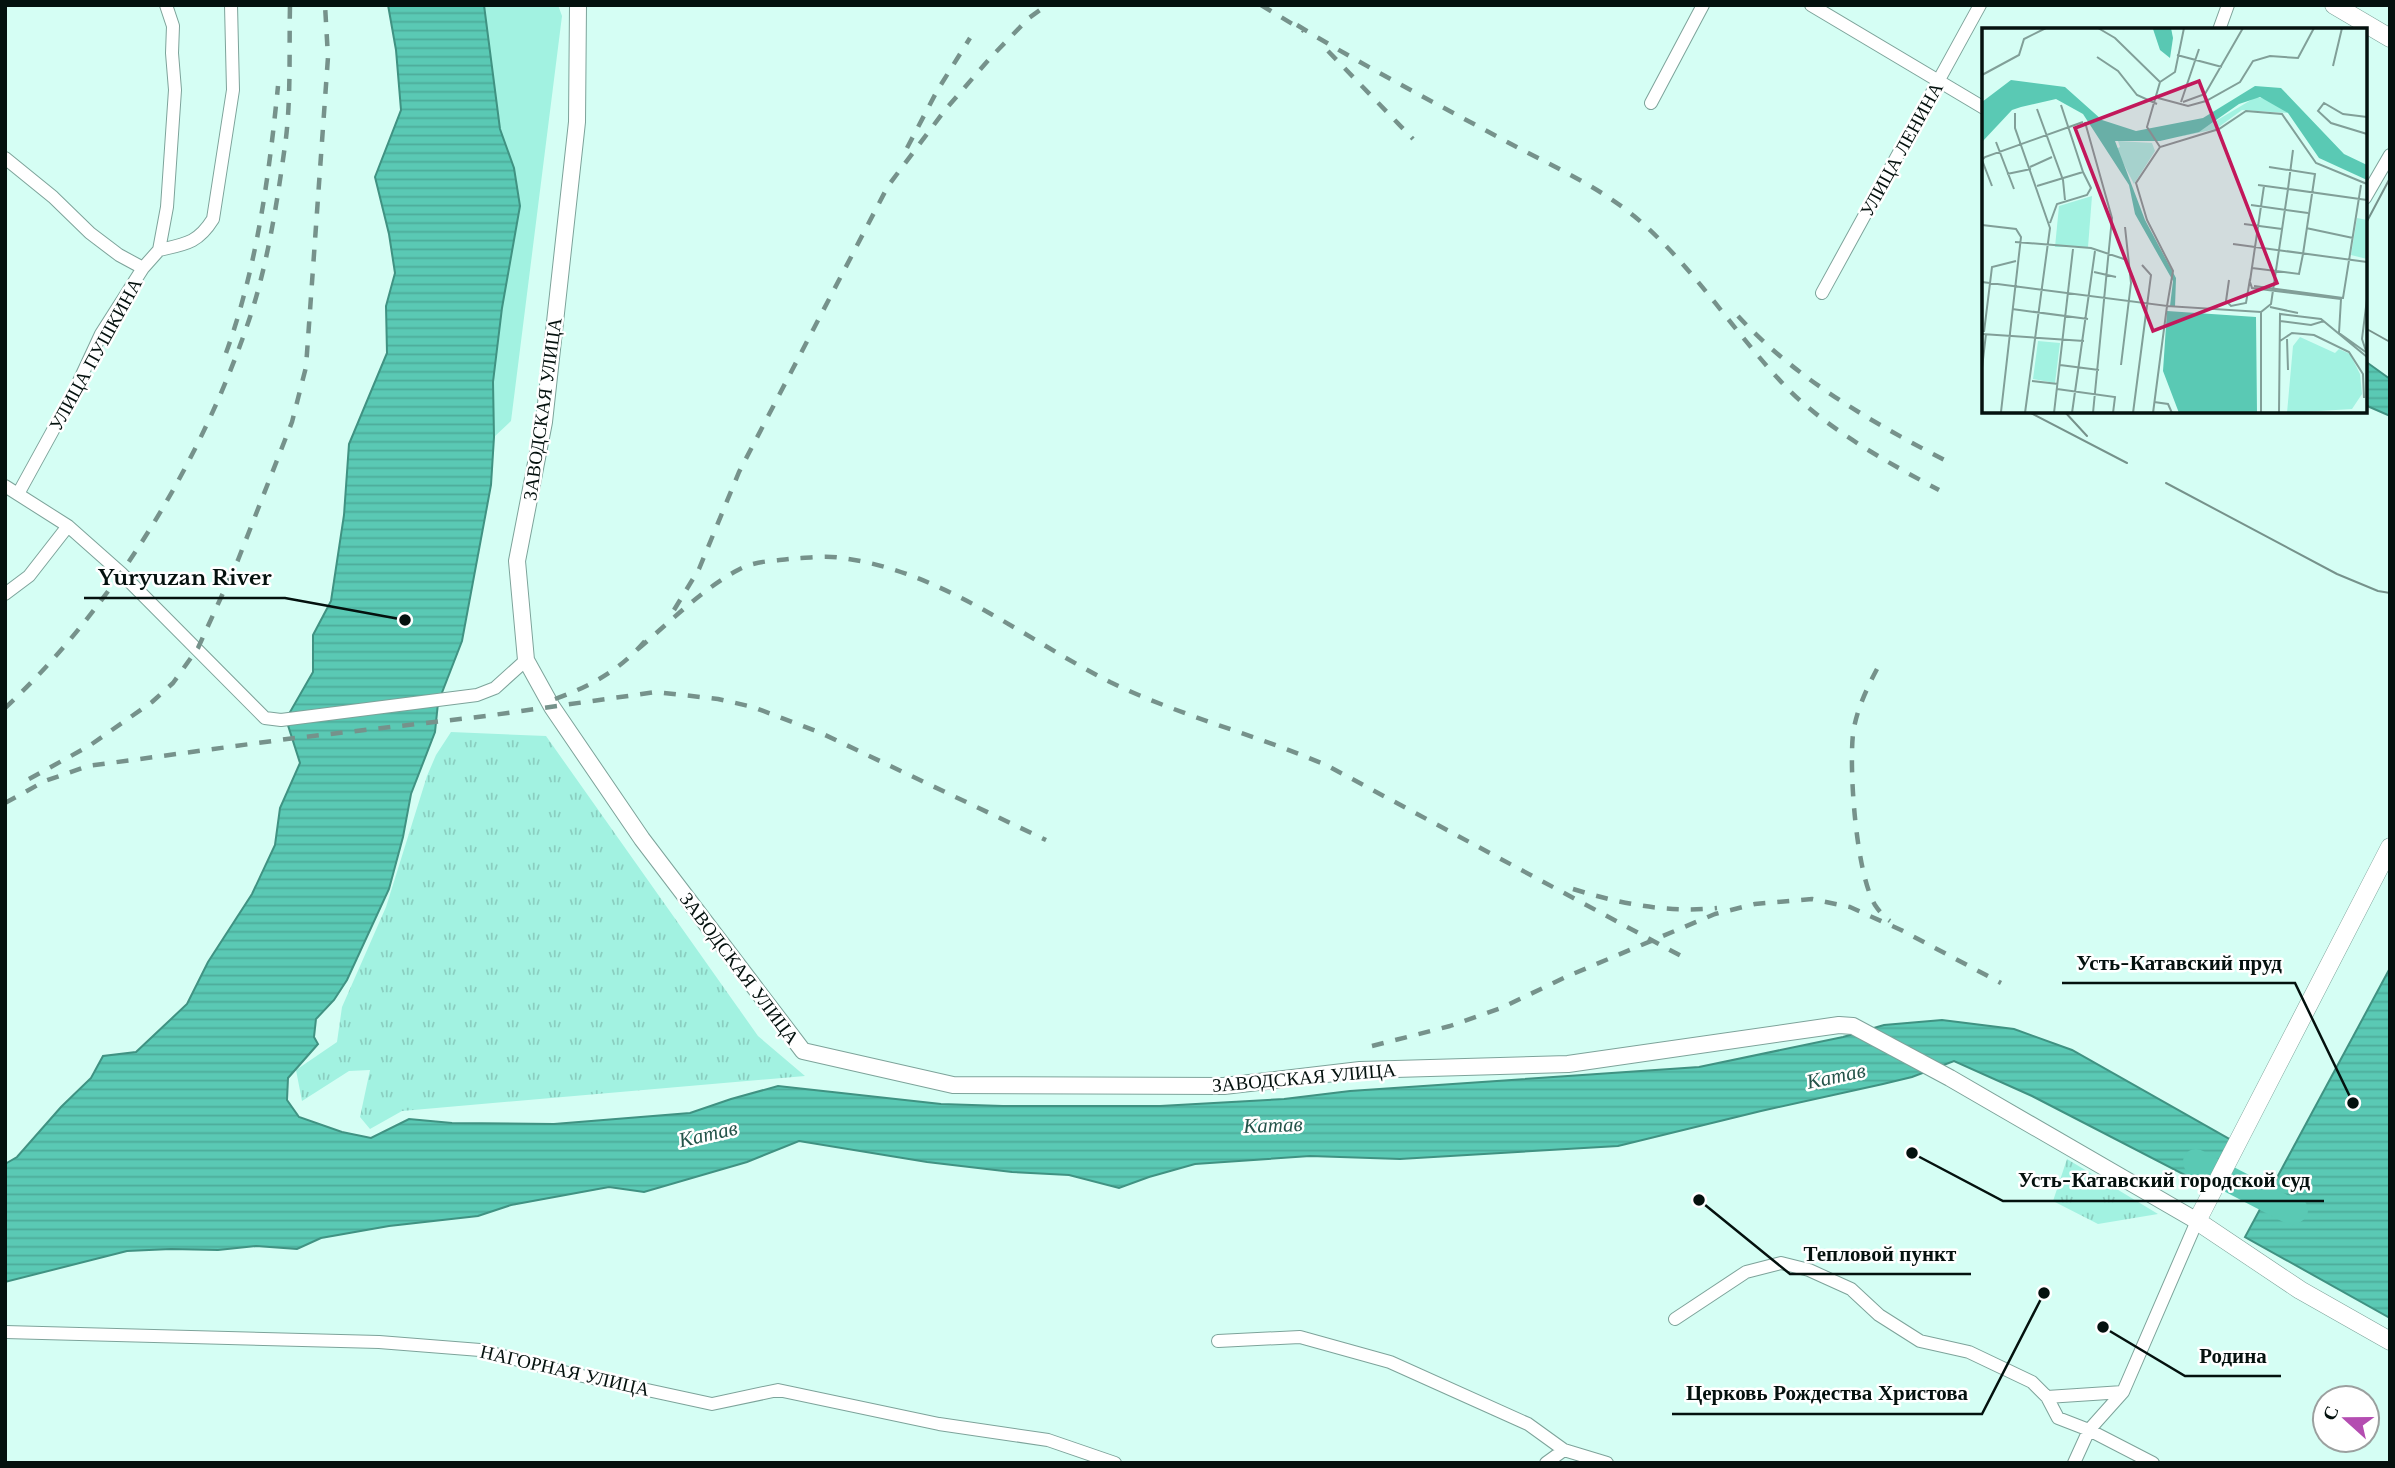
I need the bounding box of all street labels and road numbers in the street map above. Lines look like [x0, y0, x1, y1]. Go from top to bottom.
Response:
street label: УЛИЦА ЛЕНИНА [1855, 78, 1948, 221]
street label: УЛИЦА ПУШКИНА [44, 274, 147, 435]
street label: ЗАВОДСКАЯ УЛИЦА [518, 316, 567, 502]
street label: ЗАВОДСКАЯ УЛИЦА [675, 888, 804, 1049]
street label: ЗАВОДСКАЯ УЛИЦА [1211, 1058, 1397, 1097]
street label: НАГОРНАЯ УЛИЦА [478, 1340, 652, 1401]

